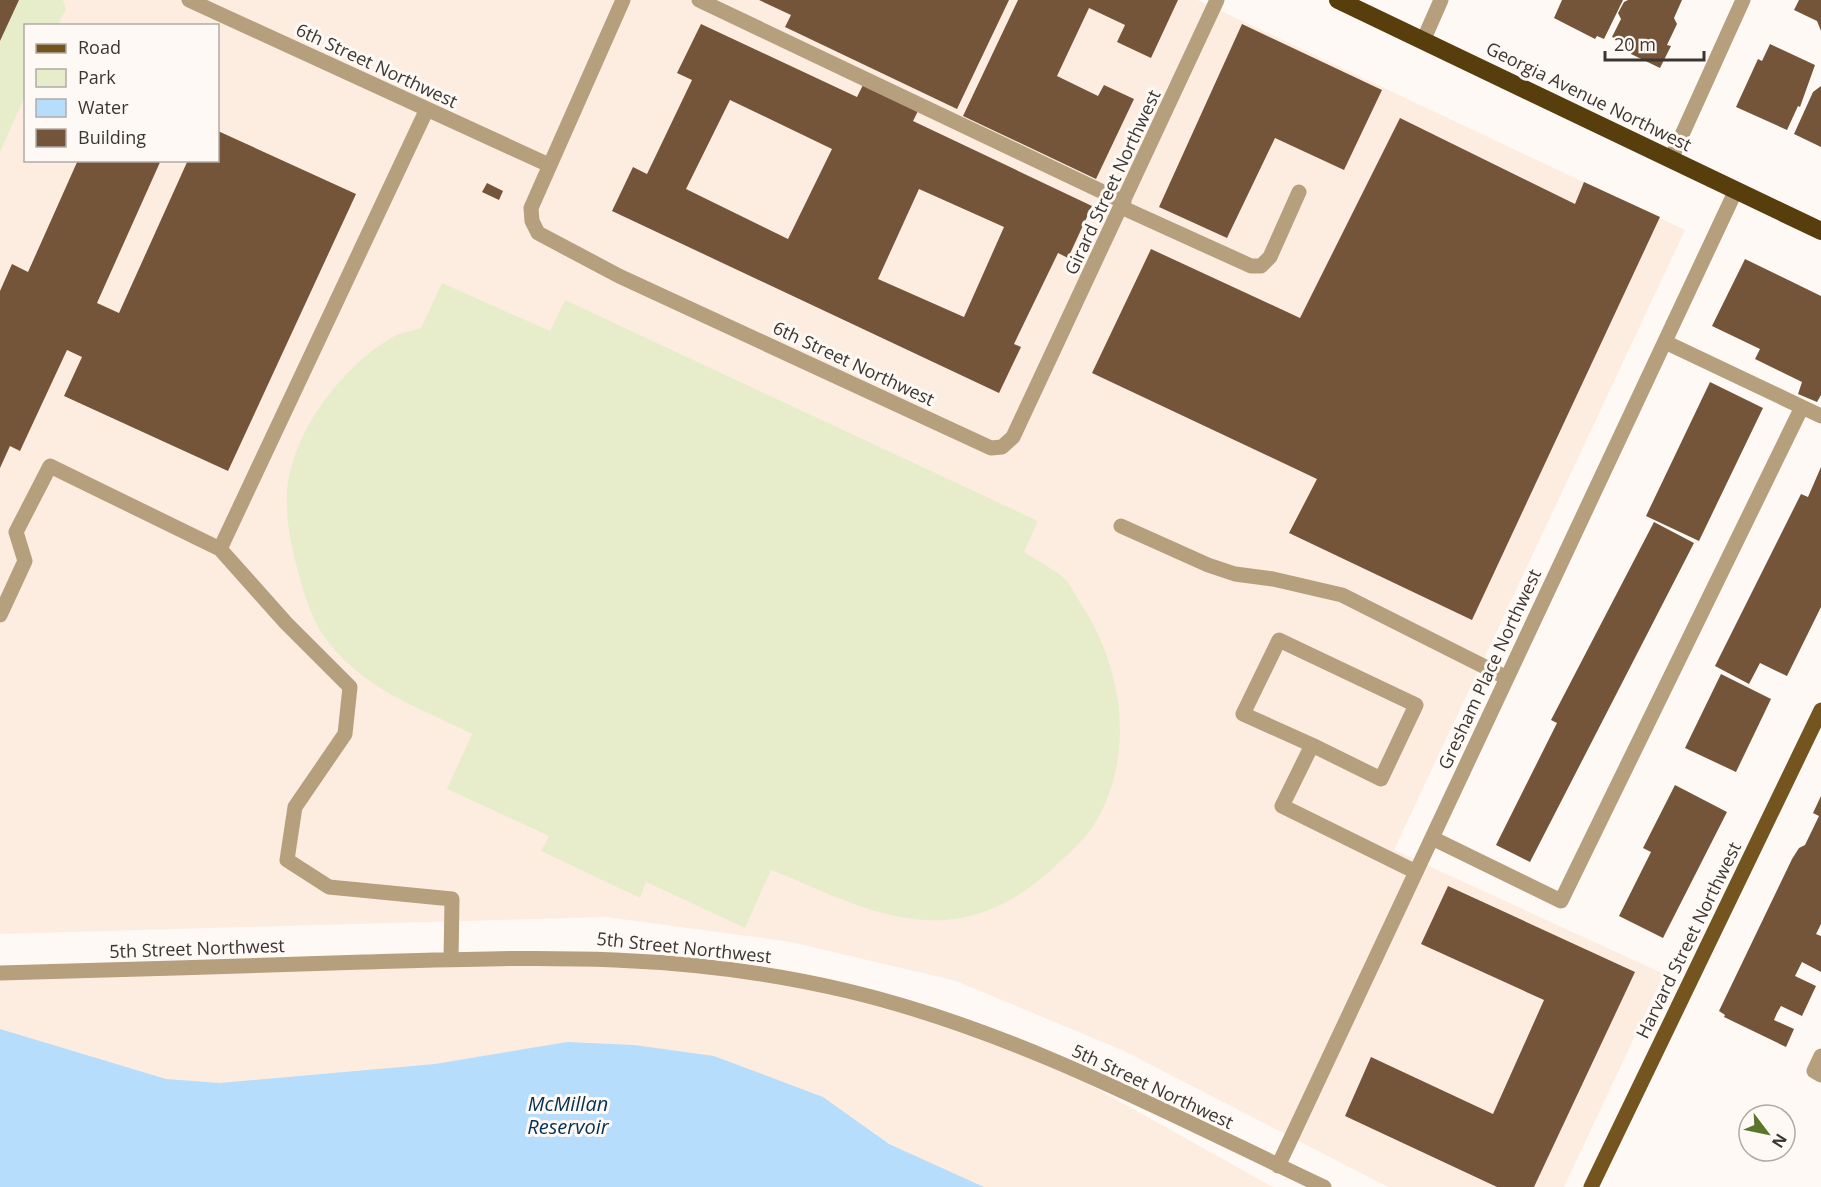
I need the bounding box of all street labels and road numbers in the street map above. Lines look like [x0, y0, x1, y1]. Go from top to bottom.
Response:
street label: 6th Street Northwest [292, 17, 462, 113]
street label: Georgia Avenue Northwest [1482, 36, 1696, 156]
street label: Girard Street Northwest [1059, 86, 1165, 278]
street label: 6th Street Northwest [769, 315, 939, 411]
street label: Gresham Place Northwest [1432, 565, 1546, 773]
street label: Harvard Street Northwest [1630, 838, 1746, 1042]
street label: 5th Street Northwest [595, 926, 773, 968]
street label: 5th Street Northwest [109, 933, 285, 963]
street label: 5th Street Northwest [1068, 1038, 1238, 1134]

